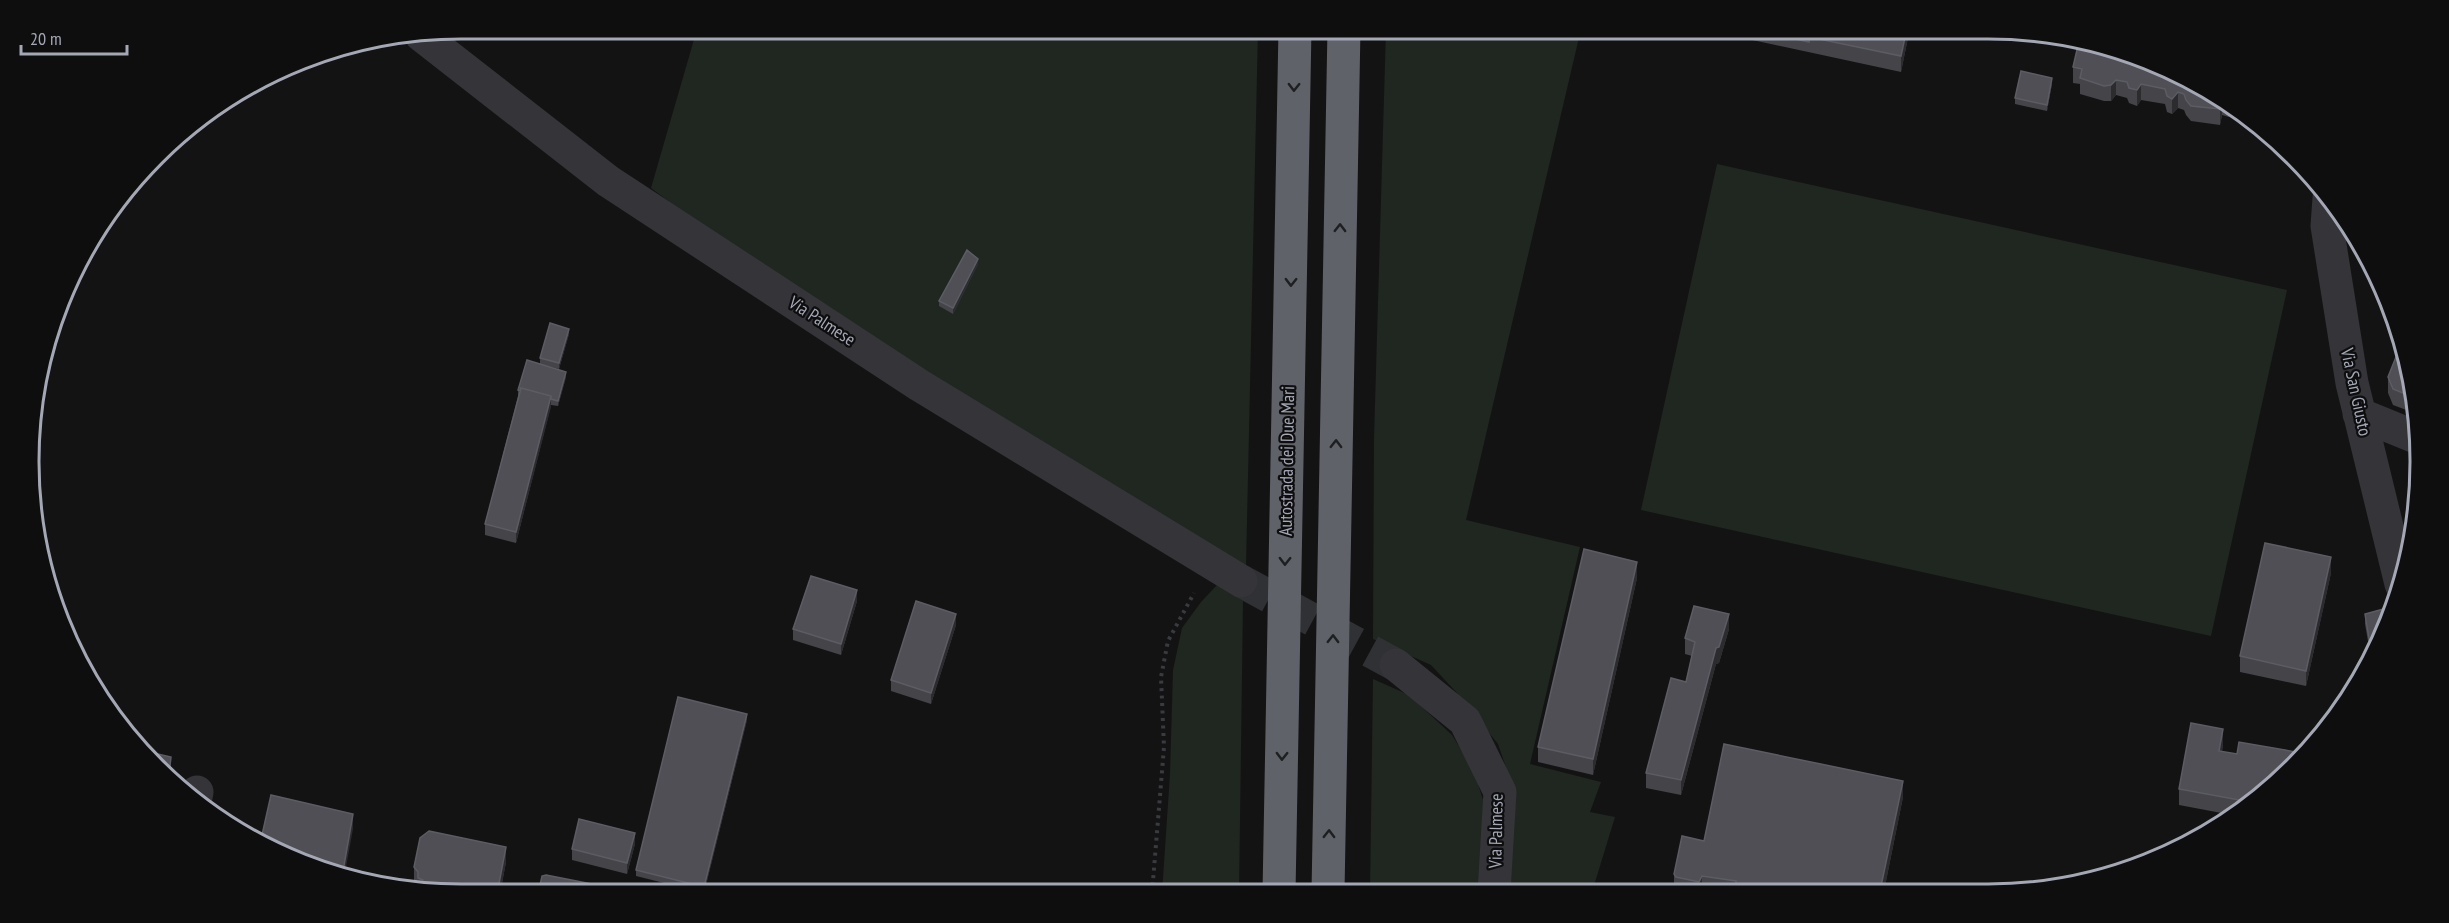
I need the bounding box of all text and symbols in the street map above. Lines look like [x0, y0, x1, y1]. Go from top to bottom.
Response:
scale bar [21, 18, 128, 56]
text: 20 m [30, 27, 62, 50]
one-way arrow [1288, 82, 1300, 91]
one-way arrow [1334, 224, 1347, 233]
one-way arrow [1284, 277, 1297, 286]
street label: Via Palmese [784, 290, 860, 351]
street label: Via San Giusto [2336, 345, 2377, 438]
street label: Autostrada dei Due Mari [1274, 386, 1299, 536]
one-way arrow [1330, 440, 1343, 449]
one-way arrow [1279, 556, 1292, 565]
one-way arrow [1326, 634, 1339, 643]
one-way arrow [1276, 751, 1288, 760]
street label: Via Palmese [1483, 793, 1508, 870]
one-way arrow [1323, 829, 1335, 838]

